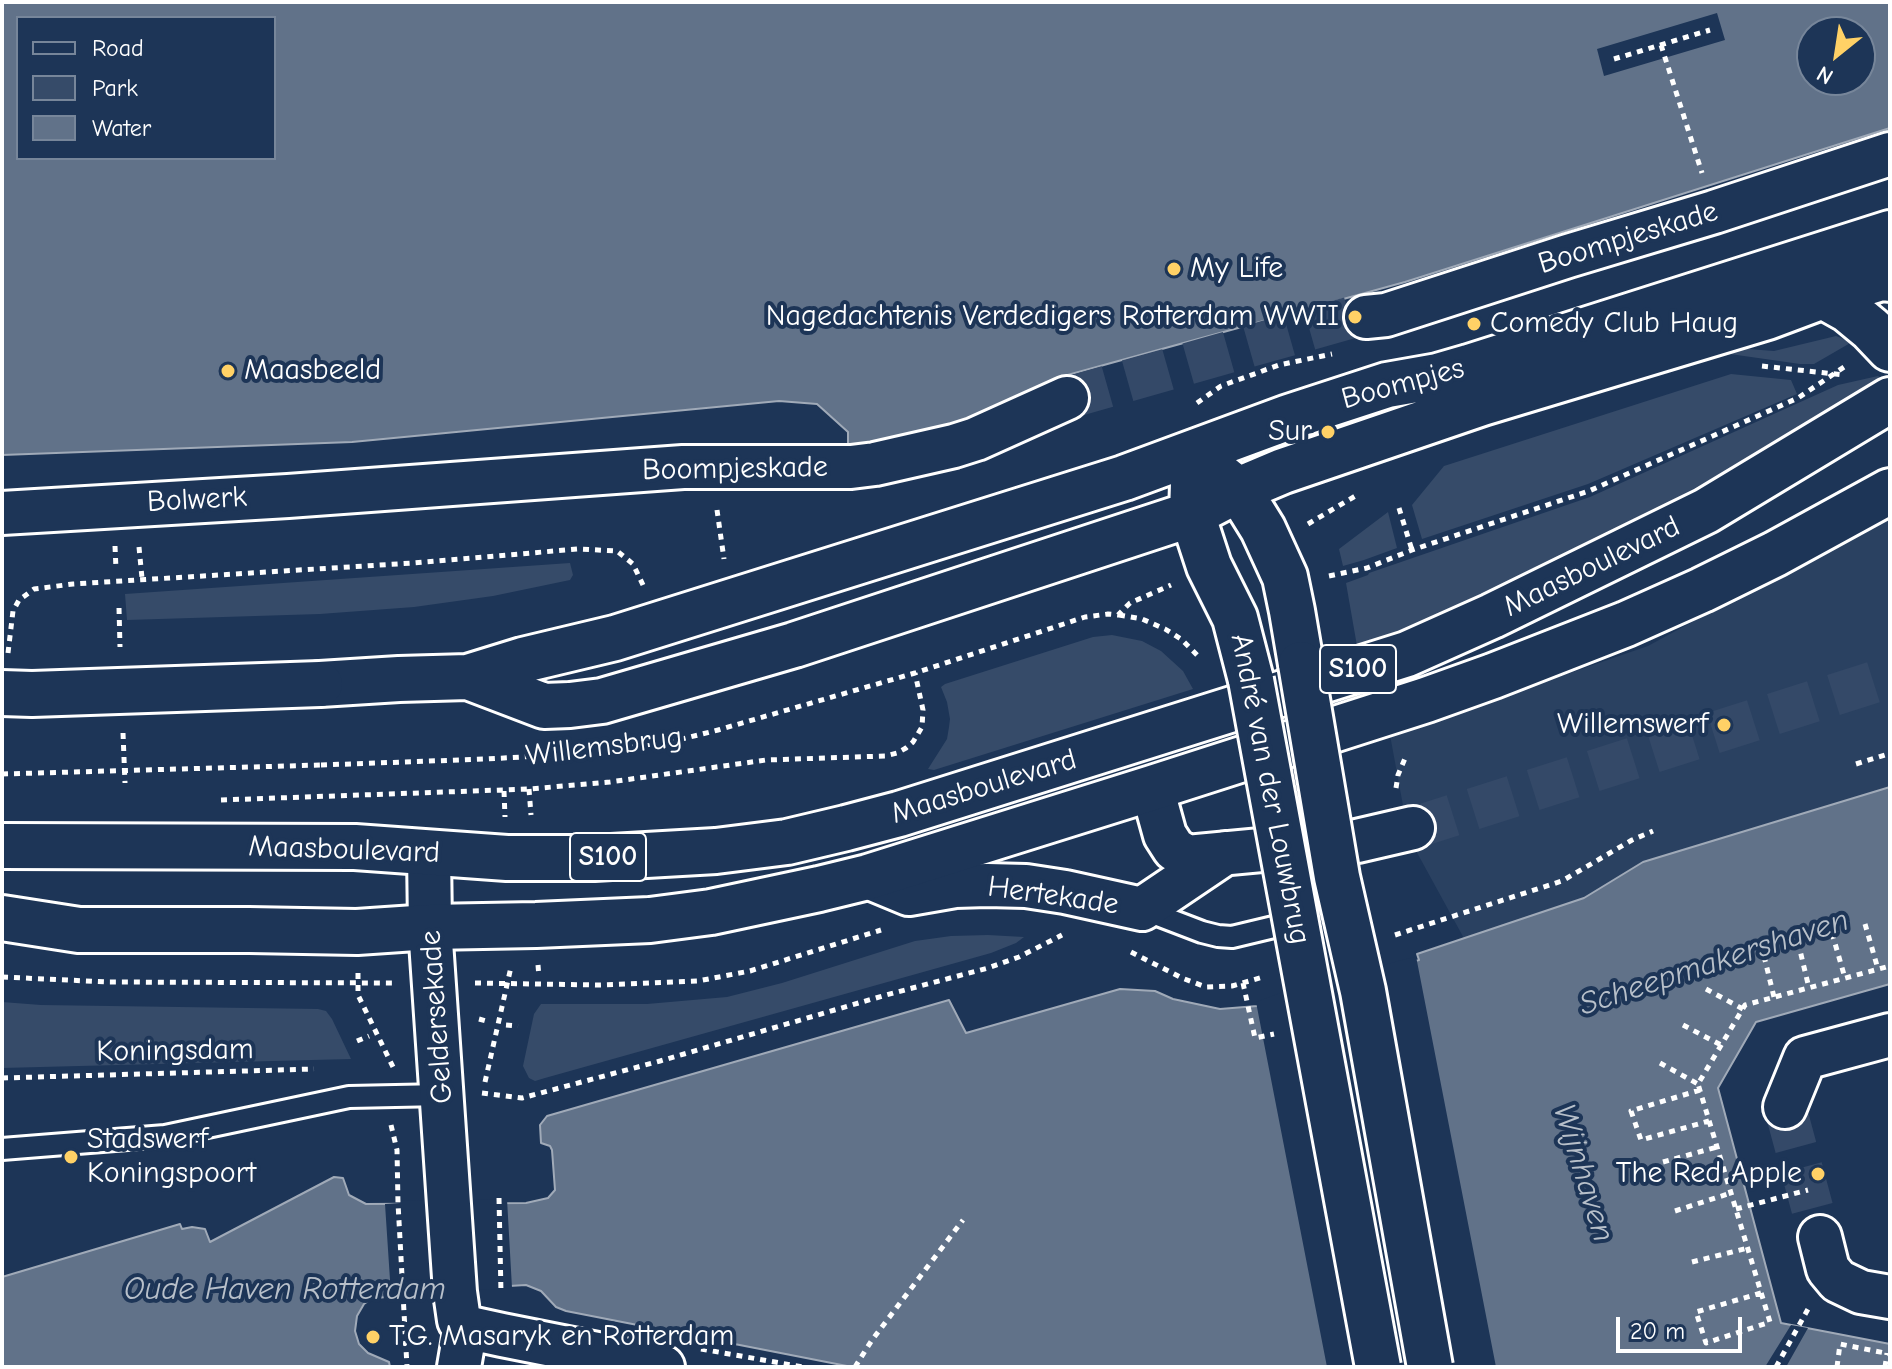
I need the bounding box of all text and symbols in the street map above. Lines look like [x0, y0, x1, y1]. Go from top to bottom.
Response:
legend [16, 16, 276, 160]
north arrow [1796, 16, 1876, 96]
text: Road [92, 34, 144, 62]
text: N [1812, 60, 1838, 90]
text: Park [92, 74, 138, 102]
text: Water [92, 114, 151, 142]
street label: Boompjeskade [1534, 194, 1722, 282]
place label: My Life [1190, 251, 1283, 287]
marker: My Life [1165, 260, 1183, 278]
place label: Nagedachtenis Verdedigers Rotterdam WWII [766, 299, 1339, 335]
place label: Comedy Club Haug [1490, 306, 1738, 342]
marker: Nagedachtenis Verdedigers Rotterdam WWII [1346, 308, 1364, 326]
marker: Comedy Club Haug [1465, 315, 1483, 333]
street label: Boompjes [1338, 350, 1468, 418]
place label: Maasbeeld [244, 353, 381, 389]
marker: Maasbeeld [219, 362, 237, 380]
place label: Sur [1268, 414, 1312, 450]
marker: Sur [1319, 423, 1337, 441]
street label: Boompjeskade [642, 449, 828, 489]
street label: Bolwerk [146, 479, 248, 521]
street label: Maasboulevard [1498, 509, 1686, 625]
street label: André van der Louwbrug [1222, 631, 1318, 947]
road number: S100 [1320, 645, 1396, 693]
place label: Willemswerf [1557, 707, 1708, 743]
marker: Willemswerf [1715, 716, 1733, 734]
street label: Willemsbrug [524, 720, 684, 774]
street label: Maasboulevard [887, 742, 1081, 832]
street label: Maasboulevard [248, 829, 440, 871]
road number: S100 [570, 833, 646, 881]
street label: Hertekade [985, 869, 1121, 923]
water label: Scheepmakershaven [1574, 901, 1854, 1025]
street label: Geldersekade [413, 929, 461, 1105]
street label: Koningsdam [96, 1032, 254, 1070]
water label: Wijnhaven [1544, 1099, 1622, 1247]
place label: Stadswerf Koningspoort [87, 1122, 256, 1192]
marker: Stadswerf Koningspoort [62, 1148, 80, 1166]
place label: The Red Apple [1616, 1156, 1802, 1192]
marker: The Red Apple [1809, 1165, 1827, 1183]
water label: Oude Haven Rotterdam [124, 1271, 446, 1309]
scale bar [1620, 1301, 1746, 1351]
text: 20 m [1630, 1317, 1685, 1345]
place label: T.G. Masaryk en Rotterdam [389, 1319, 734, 1355]
marker: T.G. Masaryk en Rotterdam [364, 1328, 382, 1346]

